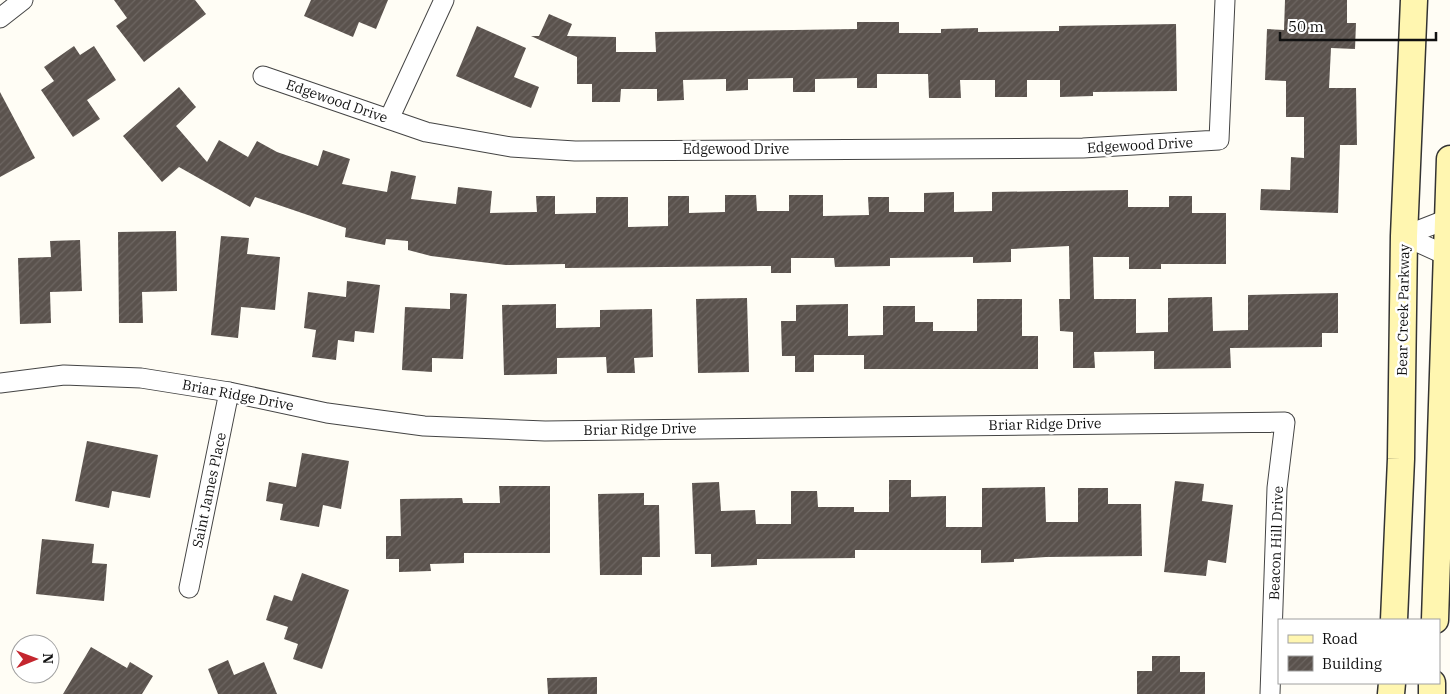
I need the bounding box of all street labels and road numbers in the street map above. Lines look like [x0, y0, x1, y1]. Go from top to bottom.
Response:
street label: Edgewood Drive [284, 75, 390, 127]
street label: Edgewood Drive [1086, 133, 1194, 157]
street label: Edgewood Drive [683, 140, 789, 158]
street label: Bear Creek Parkway [1393, 243, 1413, 376]
street label: Briar Ridge Drive [181, 375, 295, 415]
street label: Briar Ridge Drive [988, 414, 1102, 434]
street label: Briar Ridge Drive [583, 419, 697, 439]
street label: Saint James Place [188, 431, 230, 549]
street label: Beacon Hill Drive [1265, 486, 1287, 600]

